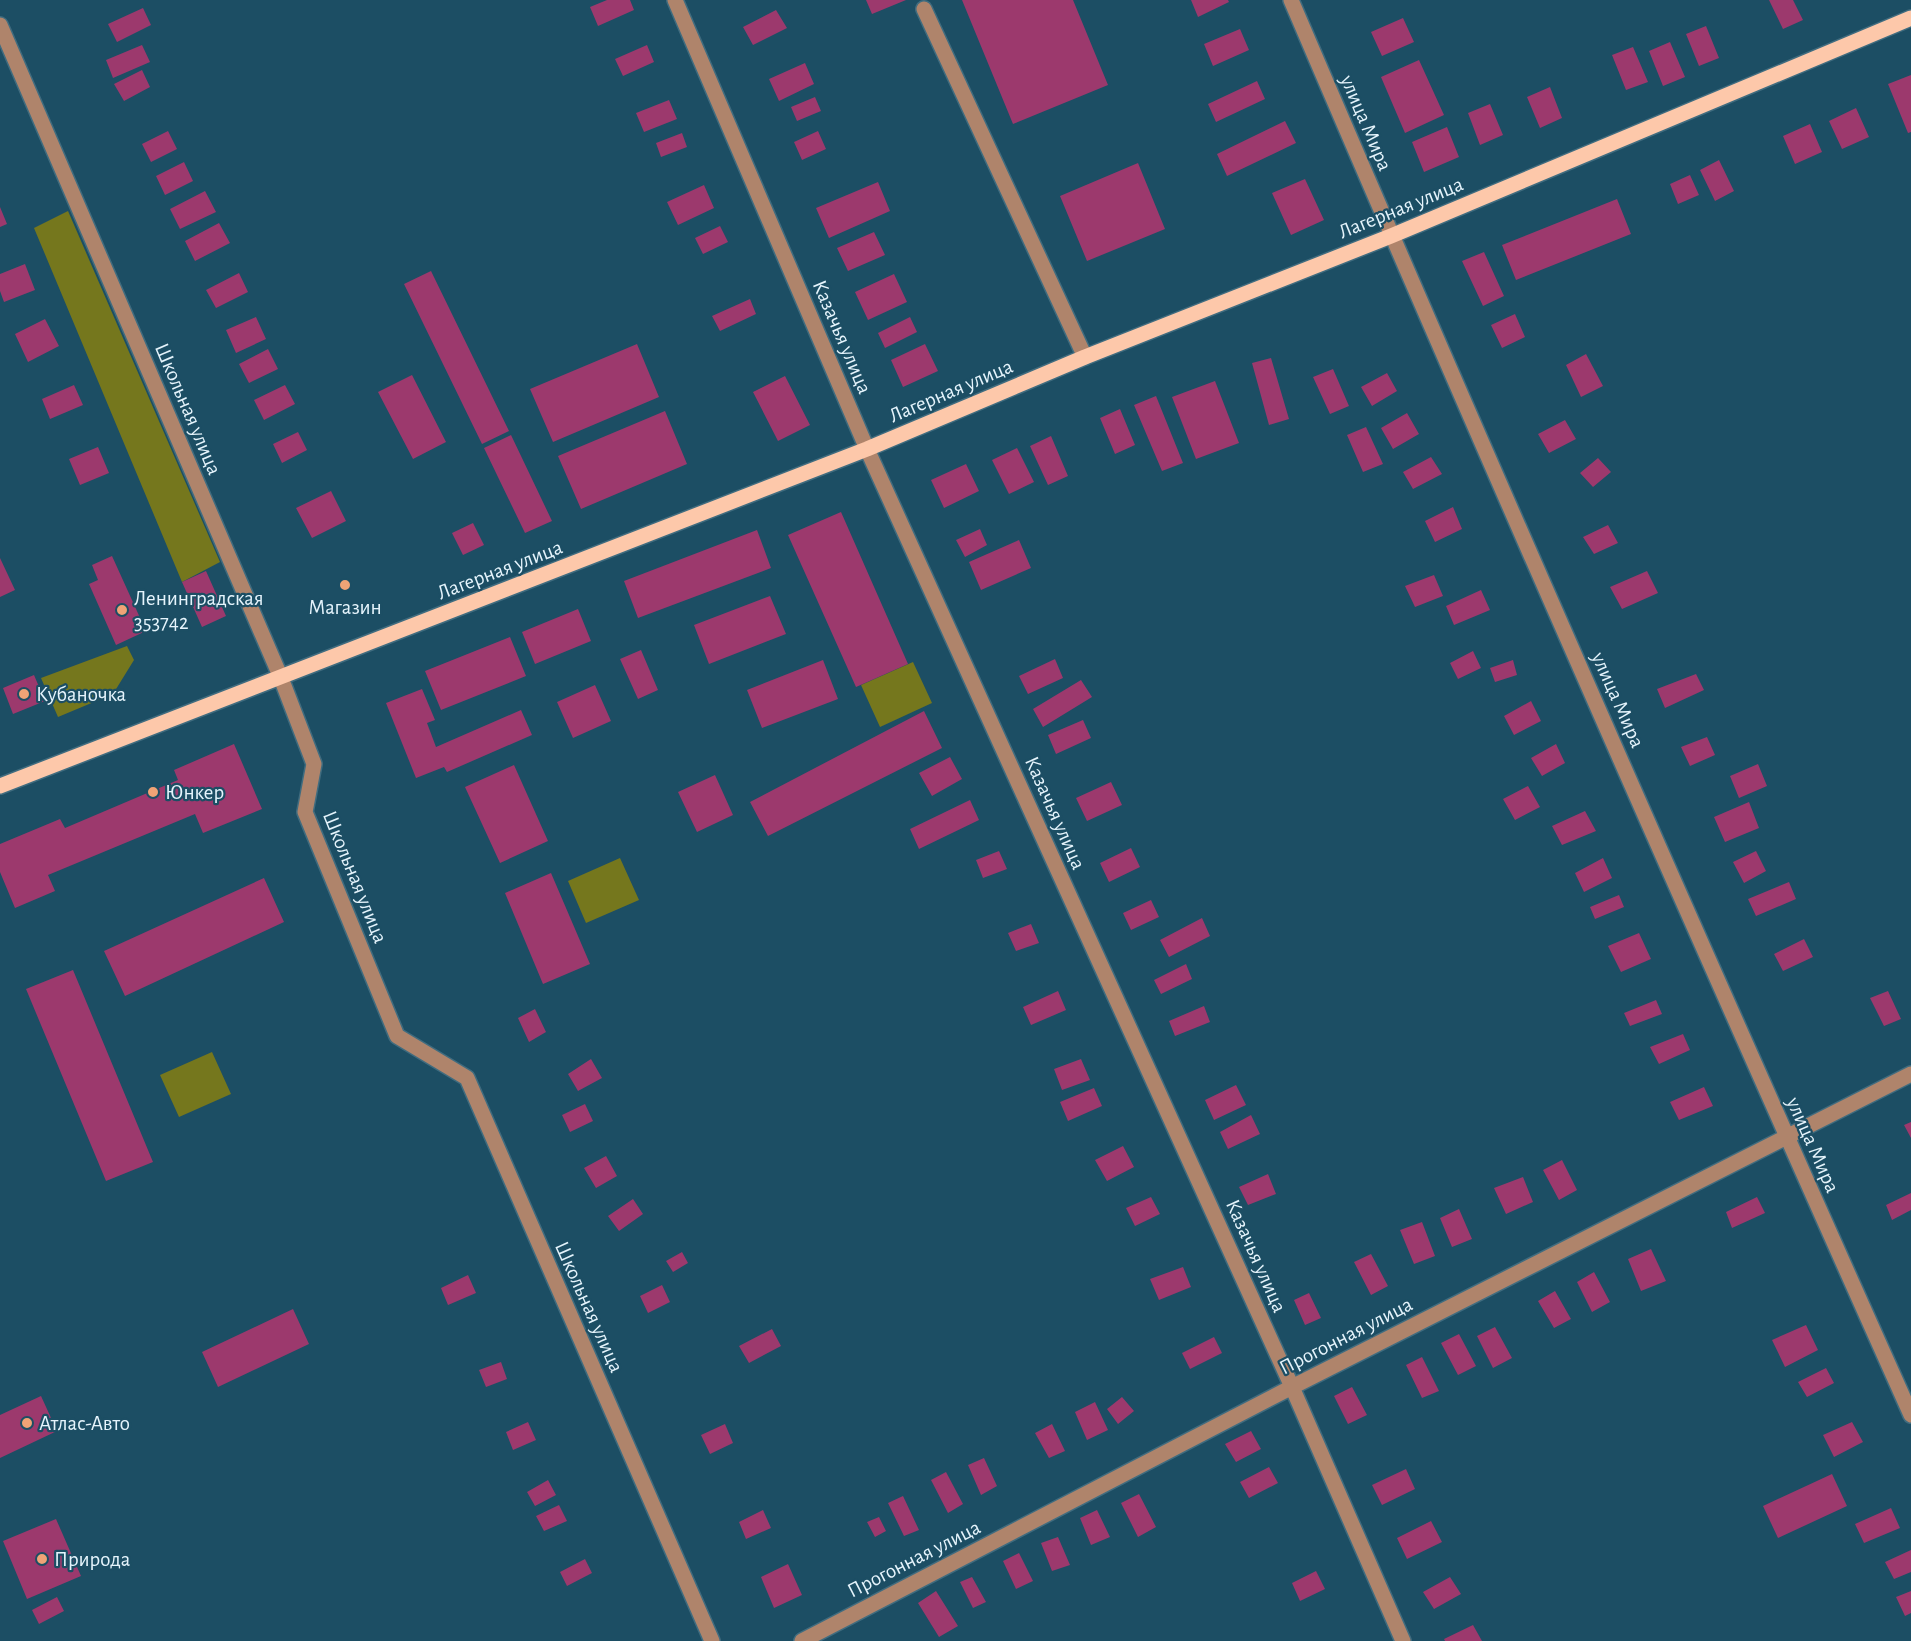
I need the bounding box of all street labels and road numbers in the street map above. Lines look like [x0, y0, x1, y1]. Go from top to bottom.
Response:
street label: улица Мира [1336, 71, 1396, 174]
street label: Лагерная улица [1336, 173, 1467, 243]
street label: Казачья улица [809, 277, 875, 397]
street label: Школьная улица [151, 340, 225, 478]
street label: Лагерная улица [886, 355, 1016, 427]
street label: Лагерная улица [434, 536, 566, 604]
street label: улица Мира [1587, 648, 1648, 751]
street label: Казачья улица [1021, 753, 1089, 873]
street label: Школьная улица [319, 808, 391, 947]
street label: улица Мира [1782, 1093, 1843, 1196]
street label: Казачья улица [1222, 1196, 1290, 1316]
street label: Школьная улица [551, 1238, 627, 1376]
street label: Прогонная улица [1276, 1293, 1416, 1379]
street label: Прогонная улица [844, 1516, 984, 1602]

